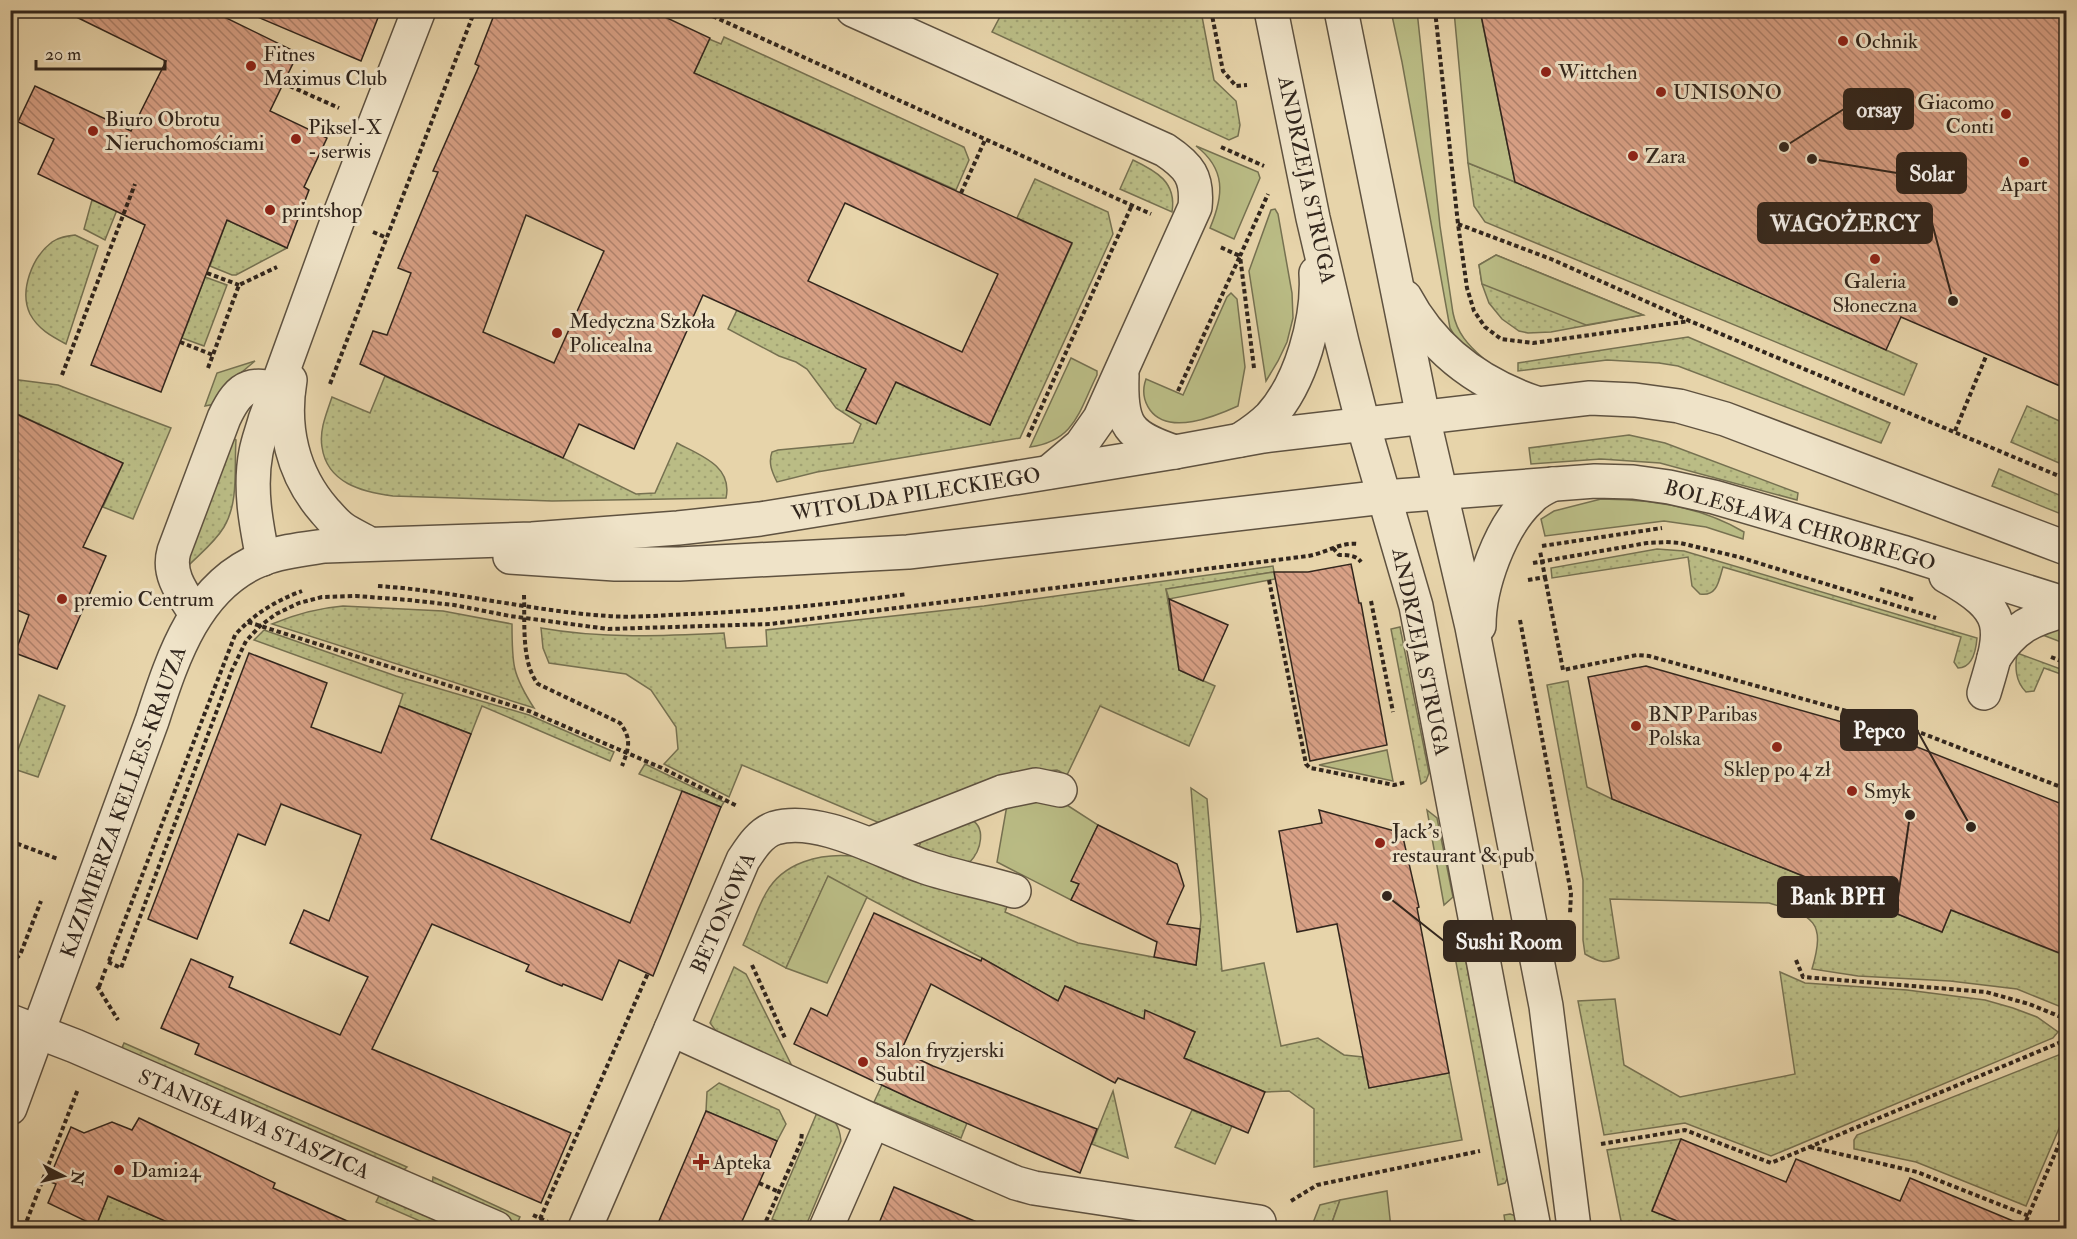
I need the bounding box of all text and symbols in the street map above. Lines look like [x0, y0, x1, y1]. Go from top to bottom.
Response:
place label: Ochnik [1855, 28, 1918, 55]
scale bar [36, 33, 165, 71]
marker: Ochnik [1836, 34, 1850, 48]
place label: Fitnes Maximus Club [263, 41, 387, 92]
text: 20 m [45, 43, 81, 66]
marker: Fitnes Maximus Club [244, 59, 258, 73]
place label: Wittchen [1557, 59, 1638, 86]
marker: Wittchen [1539, 65, 1553, 79]
street label: ANDRZEJA STRUGA [1271, 73, 1342, 286]
place label: UNISONO [1673, 79, 1782, 106]
marker: UNISONO [1654, 85, 1668, 99]
callout: orsay [1844, 89, 1913, 129]
place label: Giacomo Conti [1917, 89, 1994, 140]
text: orsay [1857, 96, 1903, 125]
place label: Biuro Obrotu Nieruchomościami [105, 106, 265, 157]
marker: Giacomo Conti [1999, 107, 2013, 121]
place label: Piksel-X - serwis [308, 114, 382, 165]
marker: Biuro Obrotu Nieruchomościami [86, 124, 100, 138]
marker: Piksel-X - serwis [289, 132, 303, 146]
place label: Zara [1645, 143, 1686, 170]
marker: Zara [1626, 149, 1640, 163]
callout: Solar [1897, 153, 1966, 193]
marker: Apart [2017, 155, 2031, 169]
text: Solar [1909, 160, 1956, 188]
place label: Apart [1999, 171, 2048, 198]
place label: printshop [281, 197, 362, 224]
marker: printshop [263, 203, 277, 217]
callout: WAGOŻERCY [1758, 203, 1932, 243]
text: WAGOŻERCY [1769, 208, 1921, 238]
marker: Galeria Słoneczna [1868, 252, 1882, 266]
place label: Galeria Słoneczna [1833, 268, 1918, 319]
place label: Medyczna Szkoła Policealna [569, 308, 716, 359]
marker: Medyczna Szkoła Policealna [550, 326, 564, 340]
street label: WITOLDA PILECKIEGO [789, 461, 1042, 528]
street label: BOLESŁAWA CHROBREGO [1661, 474, 1939, 577]
street label: ANDRZEJA STRUGA [1385, 545, 1456, 758]
place label: premio Centrum [73, 586, 214, 613]
marker: premio Centrum [55, 592, 69, 606]
street label: KAZIMIERZA KELLES-KRAUZA [54, 643, 193, 962]
place label: BNP Paribas Polska [1648, 701, 1757, 752]
callout: Pepco [1841, 710, 1917, 750]
text: Pepco [1853, 717, 1905, 746]
marker: BNP Paribas Polska [1629, 719, 1643, 733]
marker: Sklep po 4 zł [1770, 740, 1784, 754]
place label: Sklep po 4 zł [1723, 756, 1831, 783]
place label: Smyk [1864, 778, 1911, 805]
marker: Smyk [1845, 784, 1859, 798]
place label: Jack's restaurant & pub [1391, 818, 1534, 869]
marker: Jack's restaurant & pub [1373, 836, 1387, 850]
street label: BETONOWA [685, 848, 762, 978]
callout: Bank BPH [1778, 877, 1898, 917]
text: Bank BPH [1790, 883, 1886, 911]
callout: Sushi Room [1444, 921, 1575, 961]
text: Sushi Room [1456, 928, 1563, 956]
place label: Salon fryzjerski Subtil [875, 1037, 1005, 1088]
marker: Salon fryzjerski Subtil [856, 1055, 870, 1069]
street label: STANISŁAWA STASZICA [134, 1063, 374, 1186]
north arrow [33, 1146, 93, 1206]
place label: Apteka [712, 1149, 771, 1176]
marker: Apteka [694, 1155, 708, 1169]
place label: Dami24 [131, 1157, 202, 1184]
marker: Dami24 [112, 1163, 126, 1177]
text: N [66, 1168, 88, 1187]

